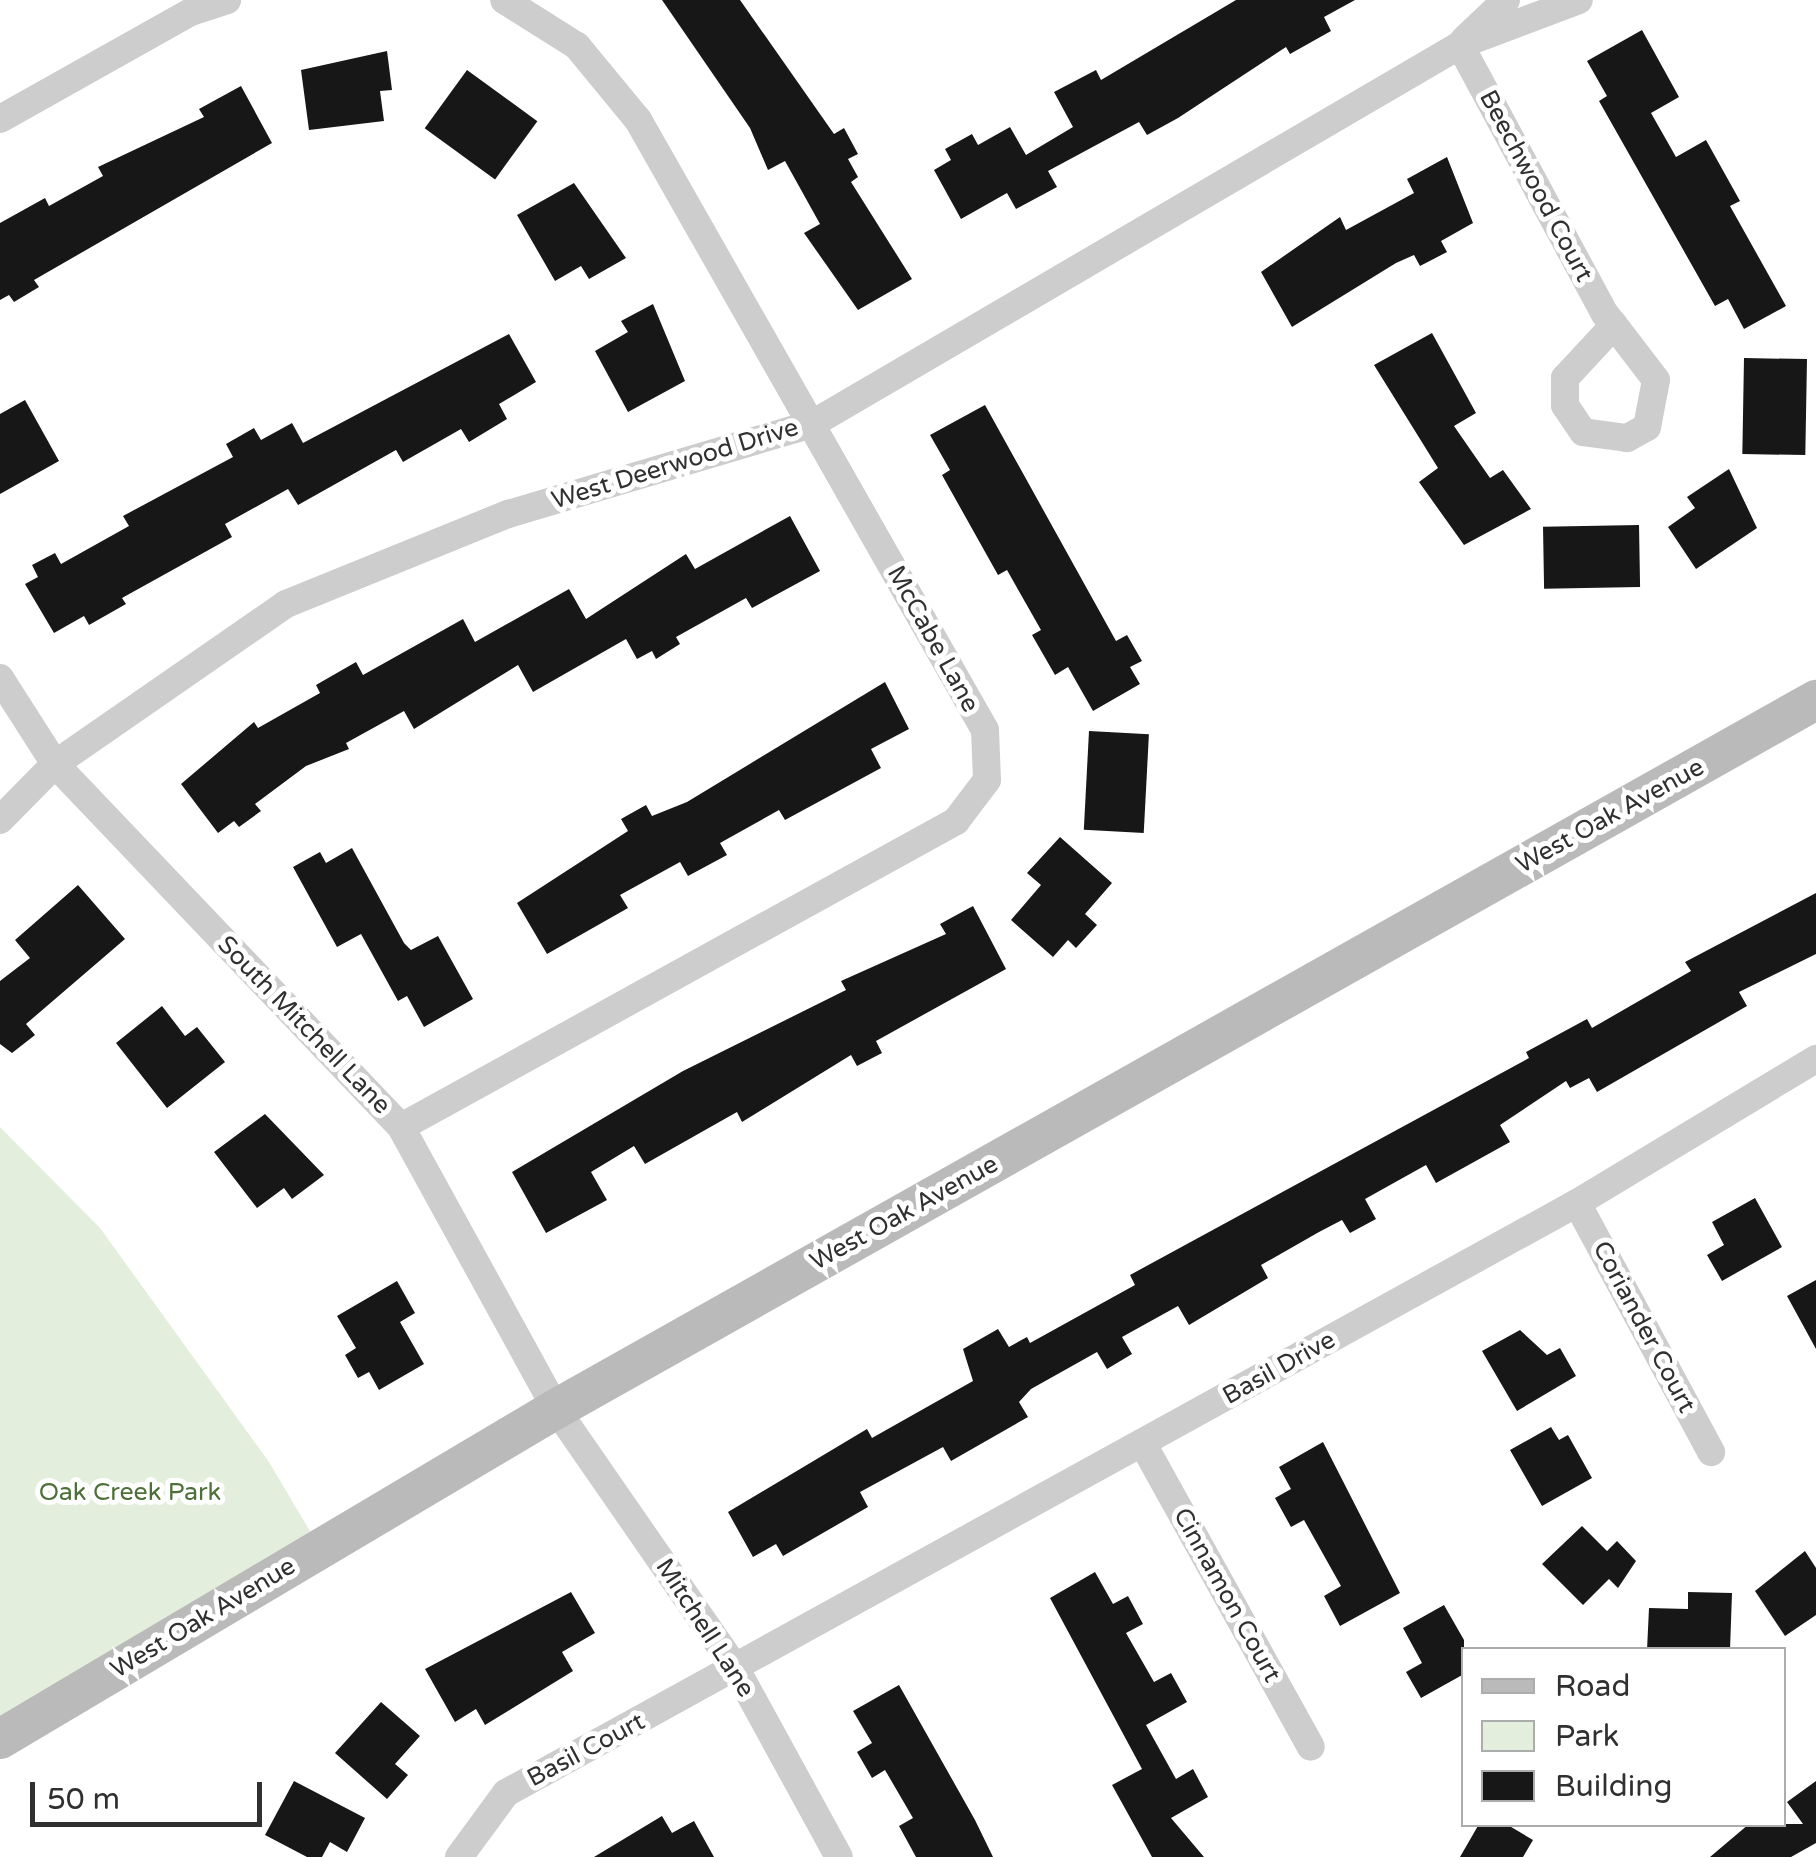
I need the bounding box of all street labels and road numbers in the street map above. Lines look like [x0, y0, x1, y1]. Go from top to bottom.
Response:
street label: Beechwood Court [1473, 85, 1599, 287]
street label: West Deerwood Drive [548, 412, 802, 516]
street label: McCabe Lane [880, 561, 986, 717]
street label: West Oak Avenue [1511, 752, 1709, 880]
street label: South Mitchell Lane [211, 930, 397, 1120]
street label: West Oak Avenue [805, 1149, 1003, 1277]
street label: Coriander Court [1586, 1236, 1702, 1418]
street label: Basil Drive [1218, 1325, 1340, 1411]
street label: Cinnamon Court [1167, 1503, 1287, 1687]
street label: West Oak Avenue [105, 1551, 301, 1685]
street label: Mitchell Lane [649, 1553, 761, 1703]
street label: Basil Court [522, 1707, 650, 1793]

